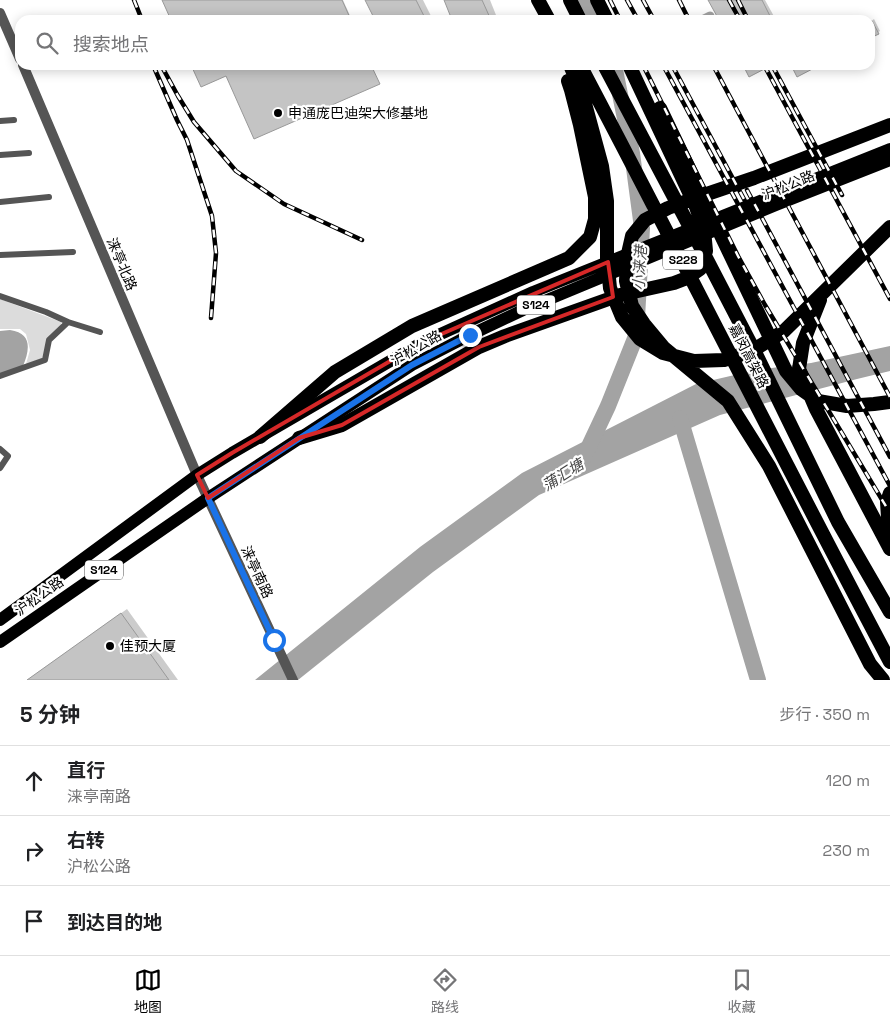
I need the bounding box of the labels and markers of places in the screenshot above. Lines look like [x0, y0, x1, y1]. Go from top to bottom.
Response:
place label: 申通庞巴迪架大修基地 [288, 104, 428, 122]
marker: 申通庞巴迪架大修基地 [272, 107, 284, 119]
place label: 佳预大厦 [120, 637, 176, 655]
marker: 佳预大厦 [104, 640, 116, 652]

